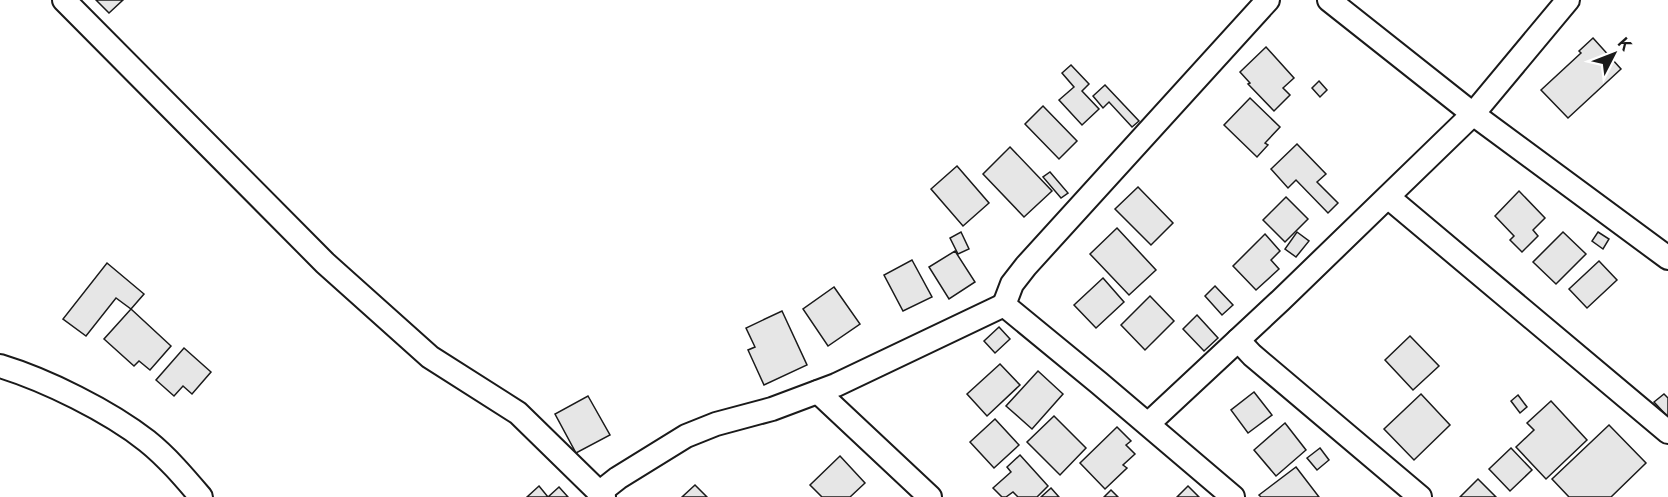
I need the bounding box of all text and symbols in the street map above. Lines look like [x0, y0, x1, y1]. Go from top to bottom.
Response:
north arrow [1584, 24, 1644, 84]
text: K [1614, 33, 1637, 55]

